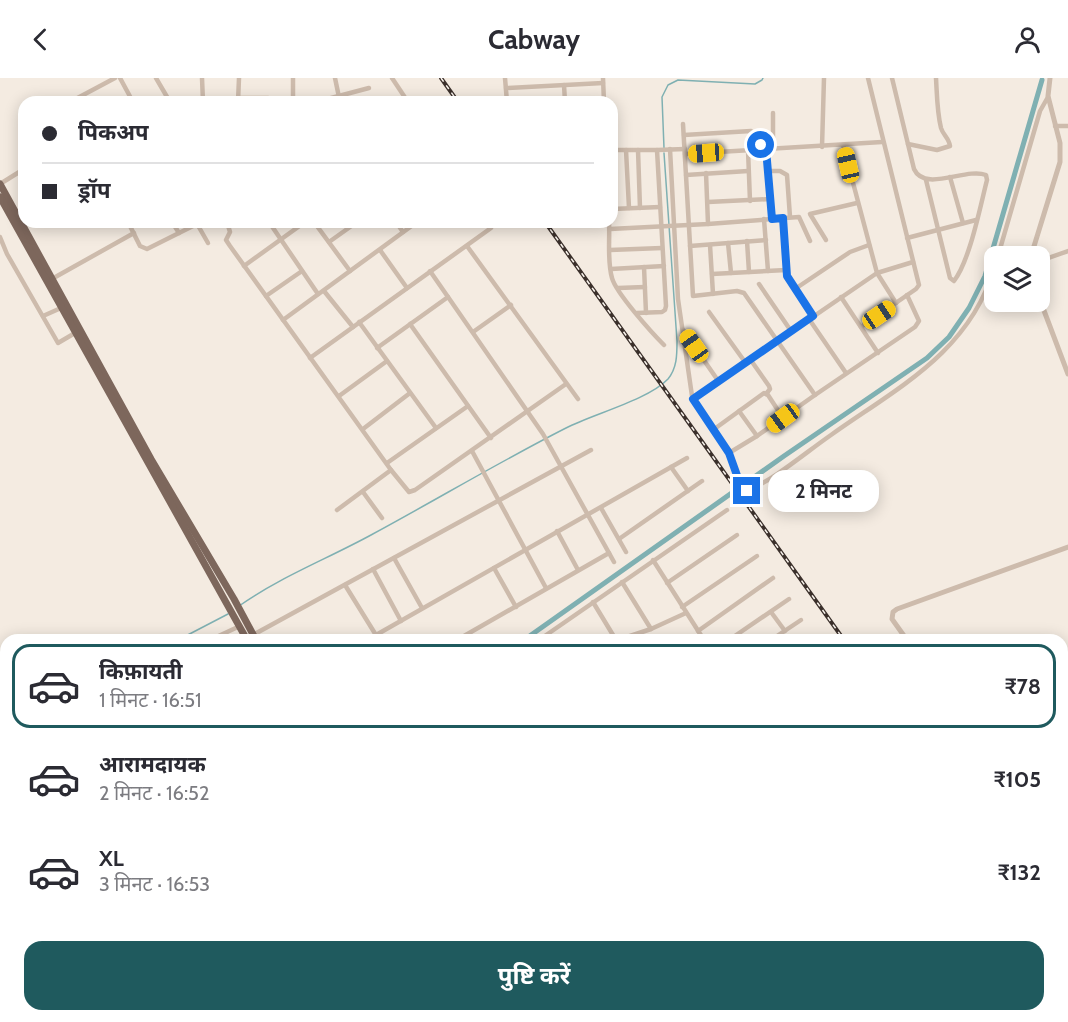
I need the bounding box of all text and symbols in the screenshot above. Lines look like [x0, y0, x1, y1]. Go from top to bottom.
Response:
icon: back [24, 23, 57, 56]
text: Cabway [488, 23, 580, 56]
icon: person [1011, 23, 1044, 56]
text: पिकअप [78, 119, 149, 146]
route start [747, 131, 774, 158]
car [687, 143, 725, 163]
car [835, 145, 861, 185]
text: ड्रॉप [78, 177, 111, 204]
map controls [984, 246, 1050, 312]
button: layers [984, 246, 1050, 312]
car [859, 297, 899, 333]
car [676, 326, 712, 366]
car [763, 400, 803, 436]
callout: 2 मिनट [768, 470, 879, 512]
route end [733, 477, 760, 504]
text: 2 मिनट [795, 479, 852, 503]
text: किफ़ायती [99, 658, 183, 685]
icon: car [27, 659, 81, 713]
text: ₹78 [1005, 673, 1041, 700]
text: 1 मिनट · 16:51 [99, 688, 201, 712]
text: आरामदायक [99, 751, 206, 778]
icon: car [27, 752, 81, 806]
text: ₹105 [994, 766, 1041, 793]
text: 2 मिनट · 16:52 [99, 781, 209, 805]
icon: car [27, 845, 81, 899]
text: XL [99, 845, 124, 872]
text: ₹132 [997, 859, 1041, 886]
text: 3 मिनट · 16:53 [99, 872, 210, 896]
button: पुष्टि करें [24, 941, 1044, 1010]

